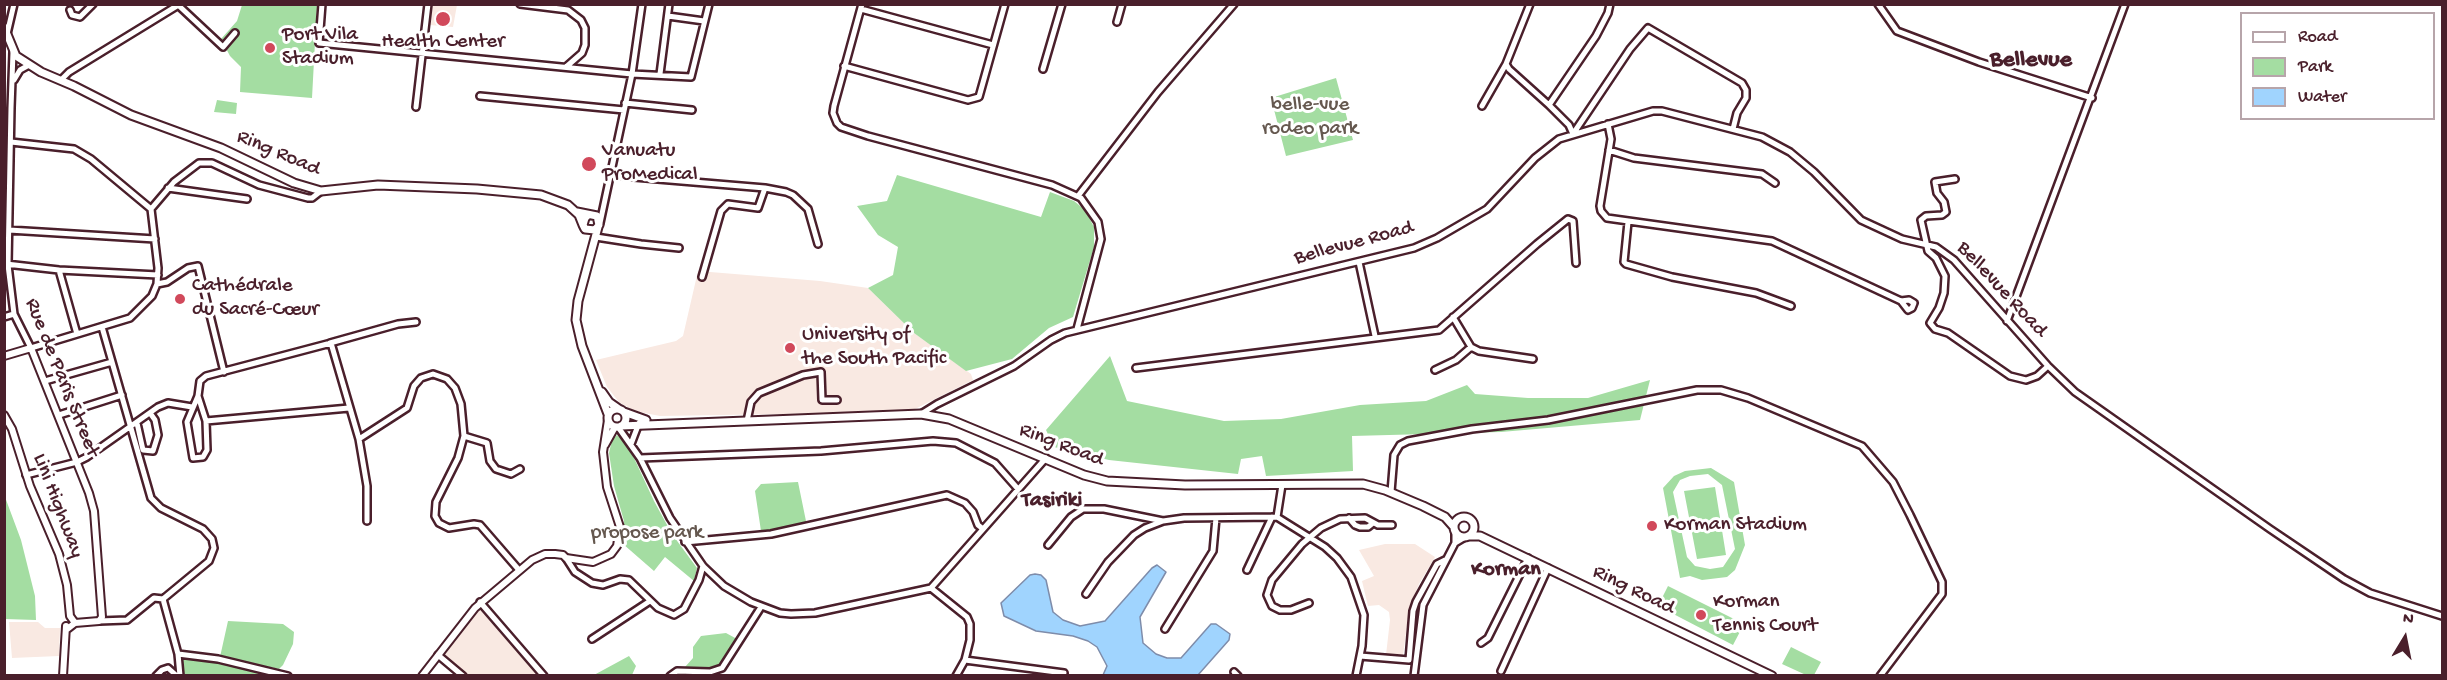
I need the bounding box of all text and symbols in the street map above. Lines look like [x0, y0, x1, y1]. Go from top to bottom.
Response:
marker: Health Center [434, 10, 452, 28]
legend [2240, 12, 2435, 120]
place label: Port Vila Stadium [282, 23, 358, 73]
text: Road [2298, 27, 2337, 48]
place label: Health Center [382, 30, 504, 56]
marker: Port Vila Stadium [263, 41, 277, 55]
district label: Bellevue [1990, 47, 2072, 75]
text: Park [2298, 57, 2332, 78]
text: Water [2298, 87, 2346, 108]
park label: belle-vue rodeo park [1262, 93, 1358, 143]
street label: Ring Road [232, 125, 324, 183]
place label: Vanuatu ProMedical [602, 139, 698, 189]
marker: Vanuatu ProMedical [580, 155, 598, 173]
street label: Bellevue Road [1292, 216, 1416, 272]
street label: Bellevue Road [1950, 237, 2052, 343]
place label: Cathédrale du Sacré-Cœur [192, 274, 319, 324]
marker: Cathédrale du Sacré-Cœur [173, 292, 187, 306]
street label: Rue de Paris Street [18, 295, 104, 461]
place label: University of the South Pacific [802, 323, 946, 373]
marker: University of the South Pacific [783, 341, 797, 355]
street label: Ring Road [1015, 418, 1107, 474]
street label: Lini Highway [26, 450, 88, 562]
district label: Tasiriki [1022, 489, 1082, 515]
place label: Korman Stadium [1664, 513, 1807, 539]
marker: Korman Stadium [1645, 519, 1659, 533]
park label: propose park [591, 521, 703, 547]
district label: Korman [1471, 558, 1541, 584]
street label: Ring Road [1588, 560, 1678, 622]
place label: Korman Tennis Court [1713, 590, 1817, 640]
marker: Korman Tennis Court [1694, 608, 1708, 622]
north arrow [2375, 608, 2435, 668]
text: N [2401, 610, 2415, 630]

